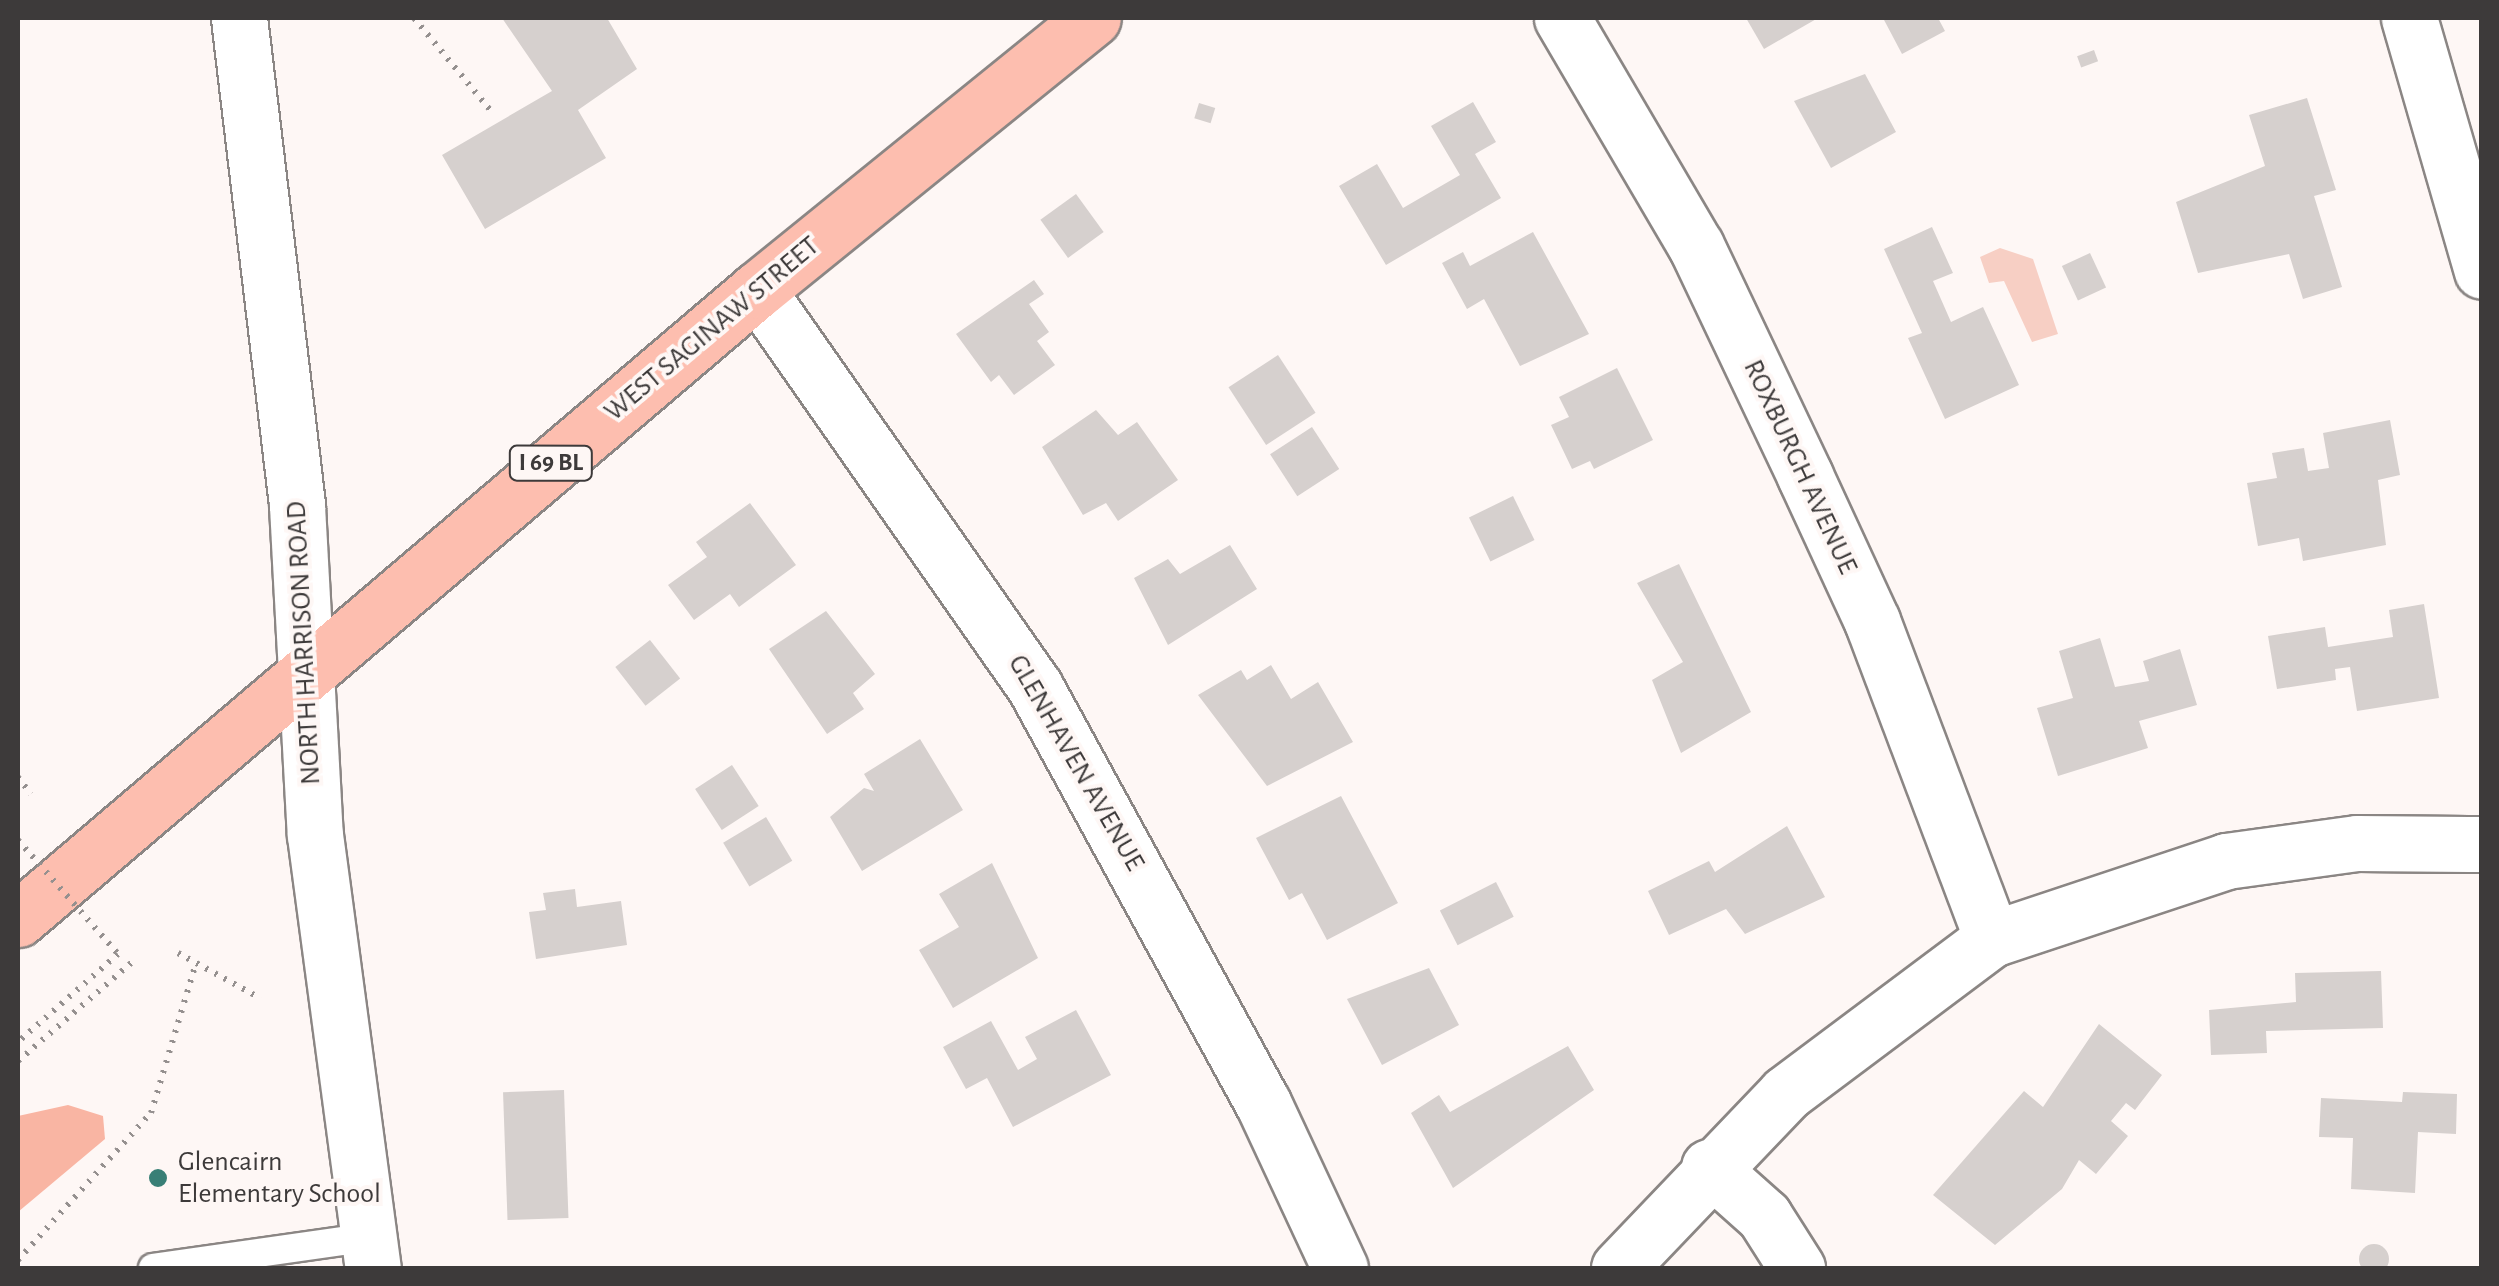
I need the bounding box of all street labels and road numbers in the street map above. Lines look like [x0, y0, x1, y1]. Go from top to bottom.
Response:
street label: WEST SAGINAW STREET [598, 229, 826, 429]
street label: ROXBURGH AVENUE [1736, 355, 1864, 579]
road number: I 69 BL [508, 443, 594, 483]
street label: NORTH HARRISON ROAD [280, 500, 328, 786]
street label: GLENHAVEN AVENUE [1000, 649, 1152, 877]

